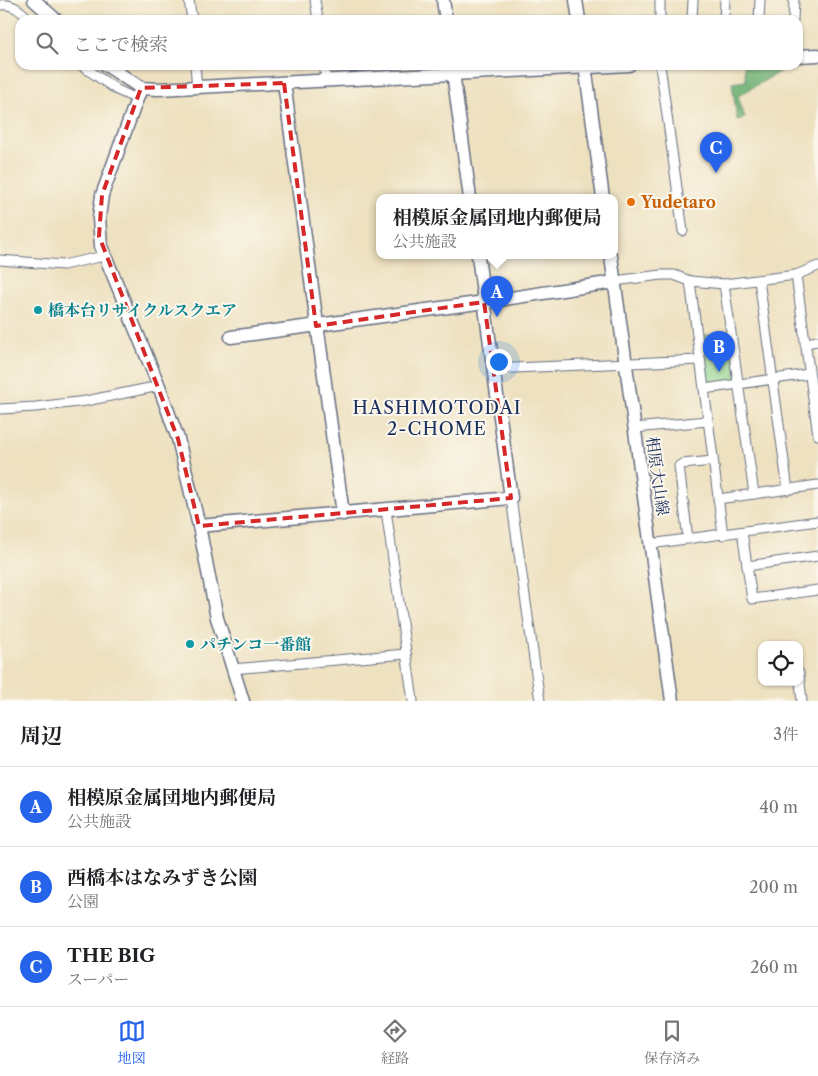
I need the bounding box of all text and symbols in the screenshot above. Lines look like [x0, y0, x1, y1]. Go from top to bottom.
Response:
search box [15, 15, 803, 70]
icon: search [33, 29, 61, 57]
text: ここで検索 [73, 33, 168, 56]
pin: C [700, 132, 732, 173]
place label: Yudetaro [640, 192, 716, 212]
popup [376, 194, 618, 259]
marker: Yudetaro [625, 196, 637, 208]
text: 相模原金属団地内郵便局 [392, 206, 602, 229]
text: 公共施設 [392, 231, 457, 251]
pin: A [481, 276, 513, 317]
place label: 橋本台リサイクルスクエア [48, 300, 237, 320]
marker: 橋本台リサイクルスクエア [32, 304, 44, 316]
pin: B [703, 331, 735, 372]
your location [486, 349, 512, 375]
district label: HASHIMOTODAI 2-CHOME [352, 397, 522, 440]
street label: 相原大山線 [643, 435, 673, 517]
place label: パチンコ一番館 [200, 634, 311, 654]
marker: パチンコ一番館 [184, 638, 196, 650]
map controls [758, 641, 803, 686]
button: locate [758, 641, 803, 686]
text: 周辺 [20, 723, 62, 748]
text: 3件 [773, 724, 798, 744]
text: 相模原金属団地内郵便局 [67, 786, 276, 809]
text: A [30, 797, 42, 817]
text: 40 m [759, 797, 798, 817]
text: 公共施設 [67, 811, 131, 831]
text: 西橋本はなみずき公園 [67, 866, 257, 889]
text: B [30, 877, 42, 897]
text: 200 m [749, 877, 798, 897]
text: 公園 [67, 891, 99, 911]
text: THE BIG [67, 944, 155, 967]
text: C [30, 957, 42, 977]
text: 260 m [750, 957, 798, 977]
text: スーパー [67, 969, 129, 989]
tab: 地図 [118, 1017, 146, 1067]
tab: 経路 [381, 1017, 409, 1067]
tab: 保存済み [644, 1017, 700, 1067]

